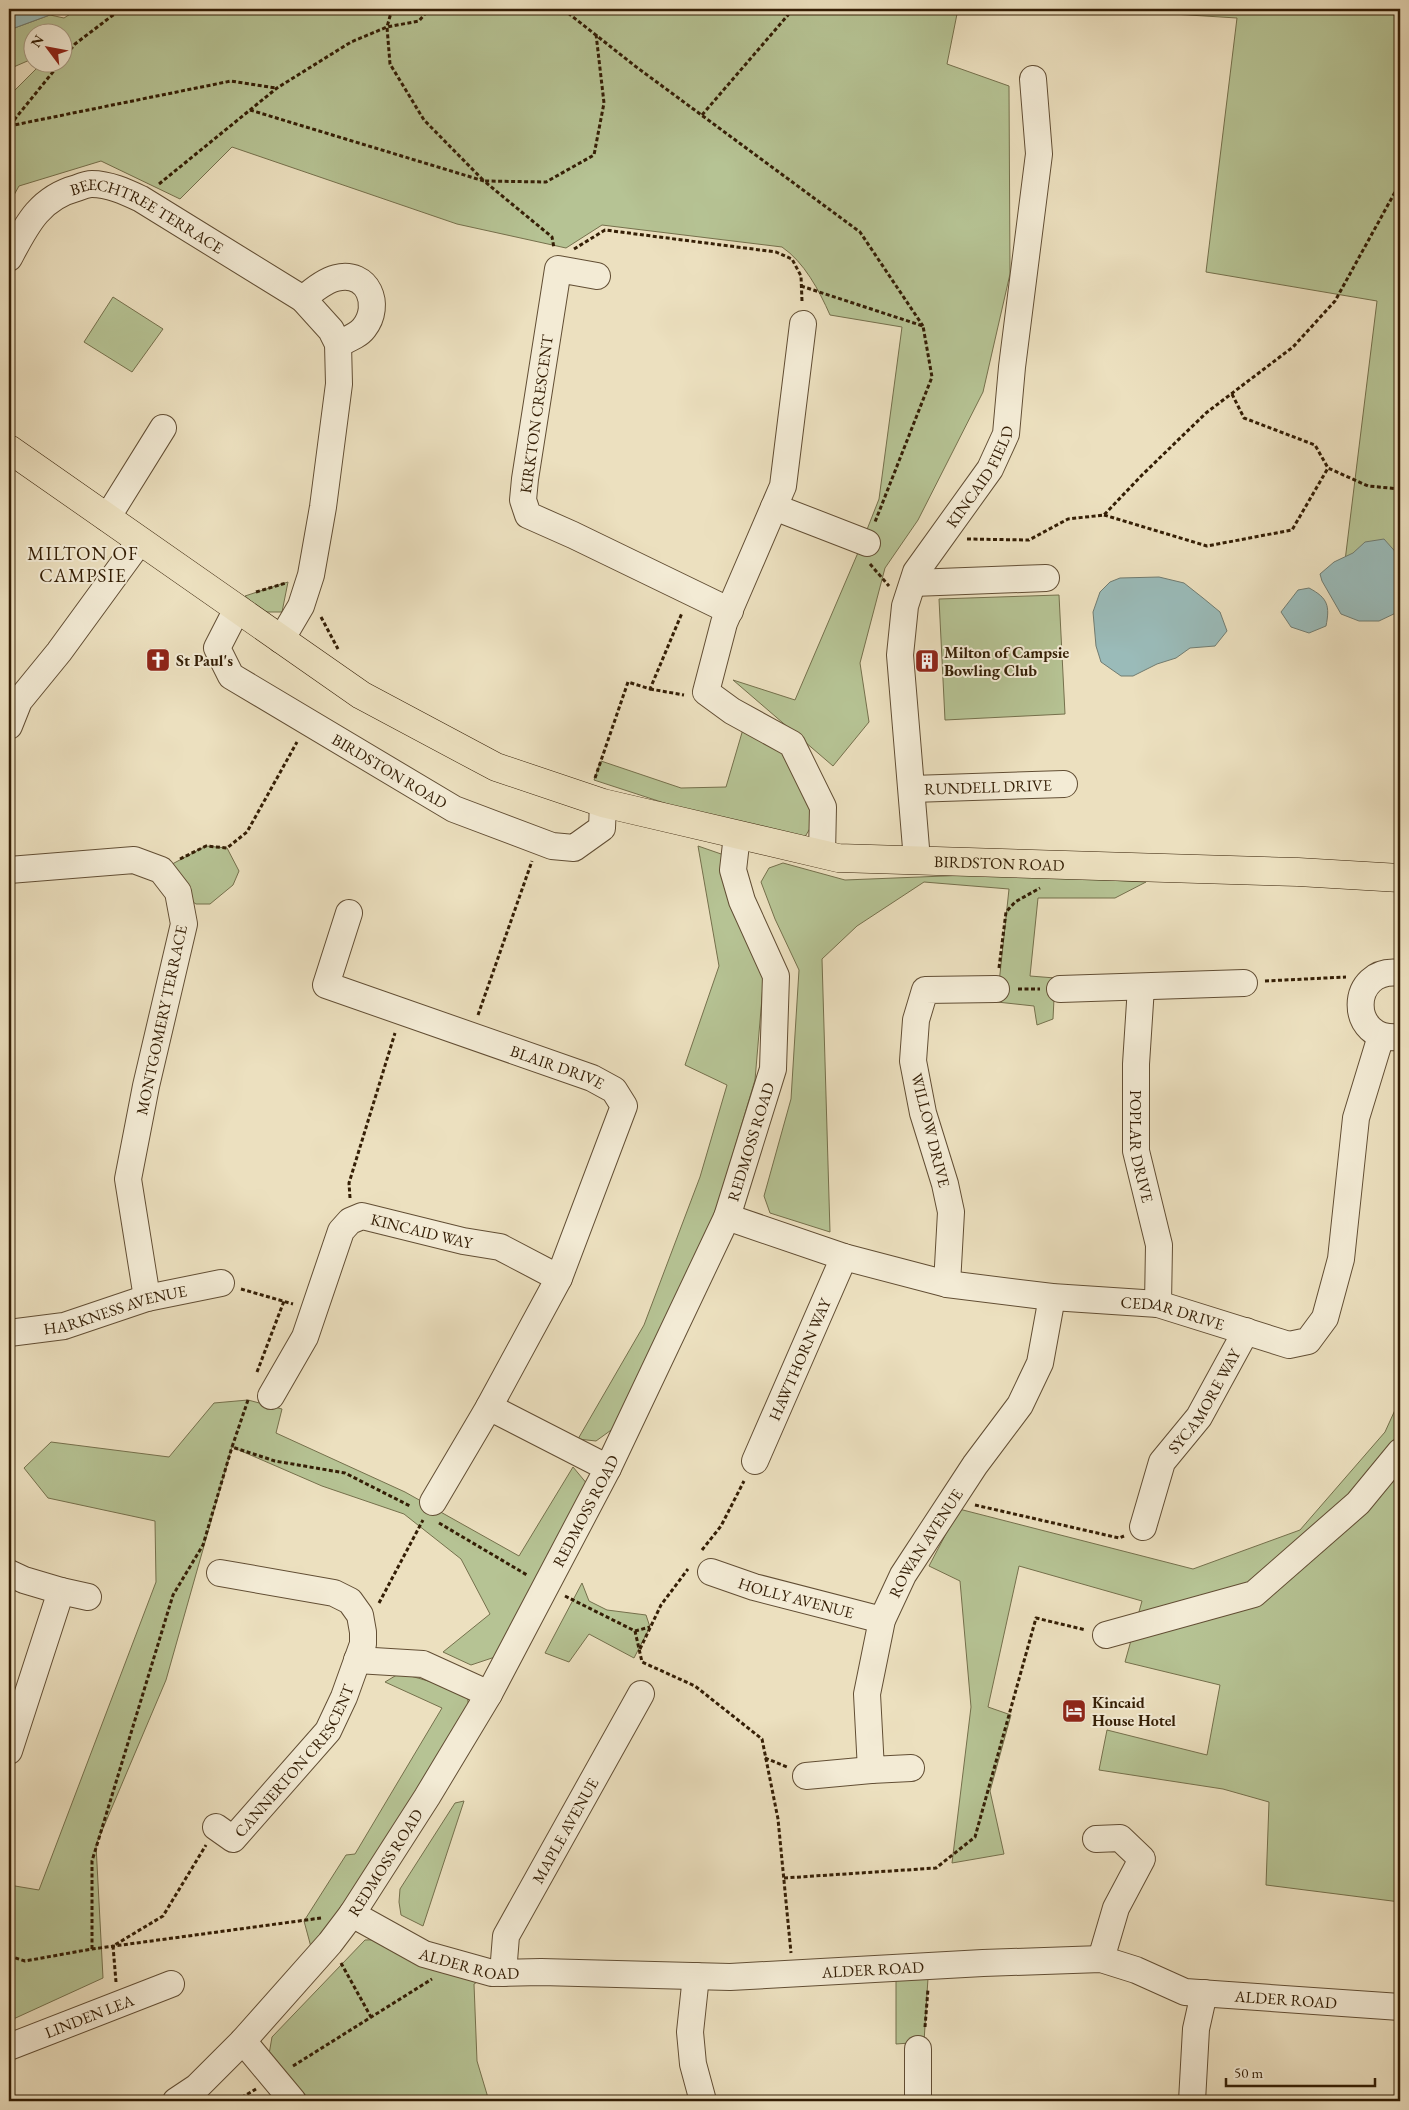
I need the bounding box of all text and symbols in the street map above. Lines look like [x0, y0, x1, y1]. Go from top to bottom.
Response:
north arrow [22, 22, 72, 72]
text: N [26, 31, 48, 51]
street label: BEECHTREE TERRACE [68, 174, 227, 258]
street label: KIRKTON CRESCENT [515, 333, 558, 495]
street label: KINCAID FIELD [941, 425, 1018, 532]
district label: MILTON OF CAMPSIE [27, 541, 139, 588]
place label: Milton of Campsie Bowling Club [944, 642, 1070, 681]
church icon: St Paul's [145, 647, 171, 673]
building icon: Milton of Campsie Bowling Club [914, 648, 940, 674]
place label: St Paul's [176, 650, 233, 671]
street label: BIRDSTON ROAD [328, 729, 451, 814]
street label: RUNDELL DRIVE [924, 774, 1052, 800]
street label: BIRDSTON ROAD [934, 851, 1065, 876]
street label: MONTGOMERY TERRACE [131, 923, 192, 1117]
street label: BLAIR DRIVE [507, 1040, 608, 1094]
street label: WILLOW DRIVE [906, 1071, 955, 1189]
street label: REDMOSS ROAD [723, 1080, 779, 1204]
street label: POPLAR DRIVE [1125, 1090, 1158, 1205]
street label: KINCAID WAY [369, 1209, 475, 1253]
street label: HARKNESS AVENUE [42, 1280, 189, 1340]
street label: CEDAR DRIVE [1120, 1292, 1227, 1335]
street label: HAWTHORN WAY [764, 1294, 836, 1424]
street label: SYCAMORE WAY [1163, 1344, 1246, 1458]
street label: REDMOSS ROAD [548, 1452, 624, 1571]
street label: ROWAN AVENUE [884, 1485, 968, 1601]
street label: HOLLY AVENUE [735, 1572, 856, 1623]
street label: CANNERTON CRESCENT [229, 1681, 359, 1842]
place label: Kincaid House Hotel [1092, 1692, 1176, 1731]
hotel icon: Kincaid House Hotel [1061, 1698, 1087, 1724]
street label: MAPLE AVENUE [527, 1774, 603, 1887]
street label: REDMOSS ROAD [343, 1805, 428, 1920]
street label: ALDER ROAD [416, 1943, 519, 1985]
street label: ALDER ROAD [820, 1956, 925, 1983]
street label: ALDER ROAD [1233, 1985, 1338, 2014]
street label: LINDEN LEA [42, 1989, 138, 2043]
scale bar [1226, 2055, 1375, 2087]
text: 50 m [1234, 2063, 1263, 2082]

